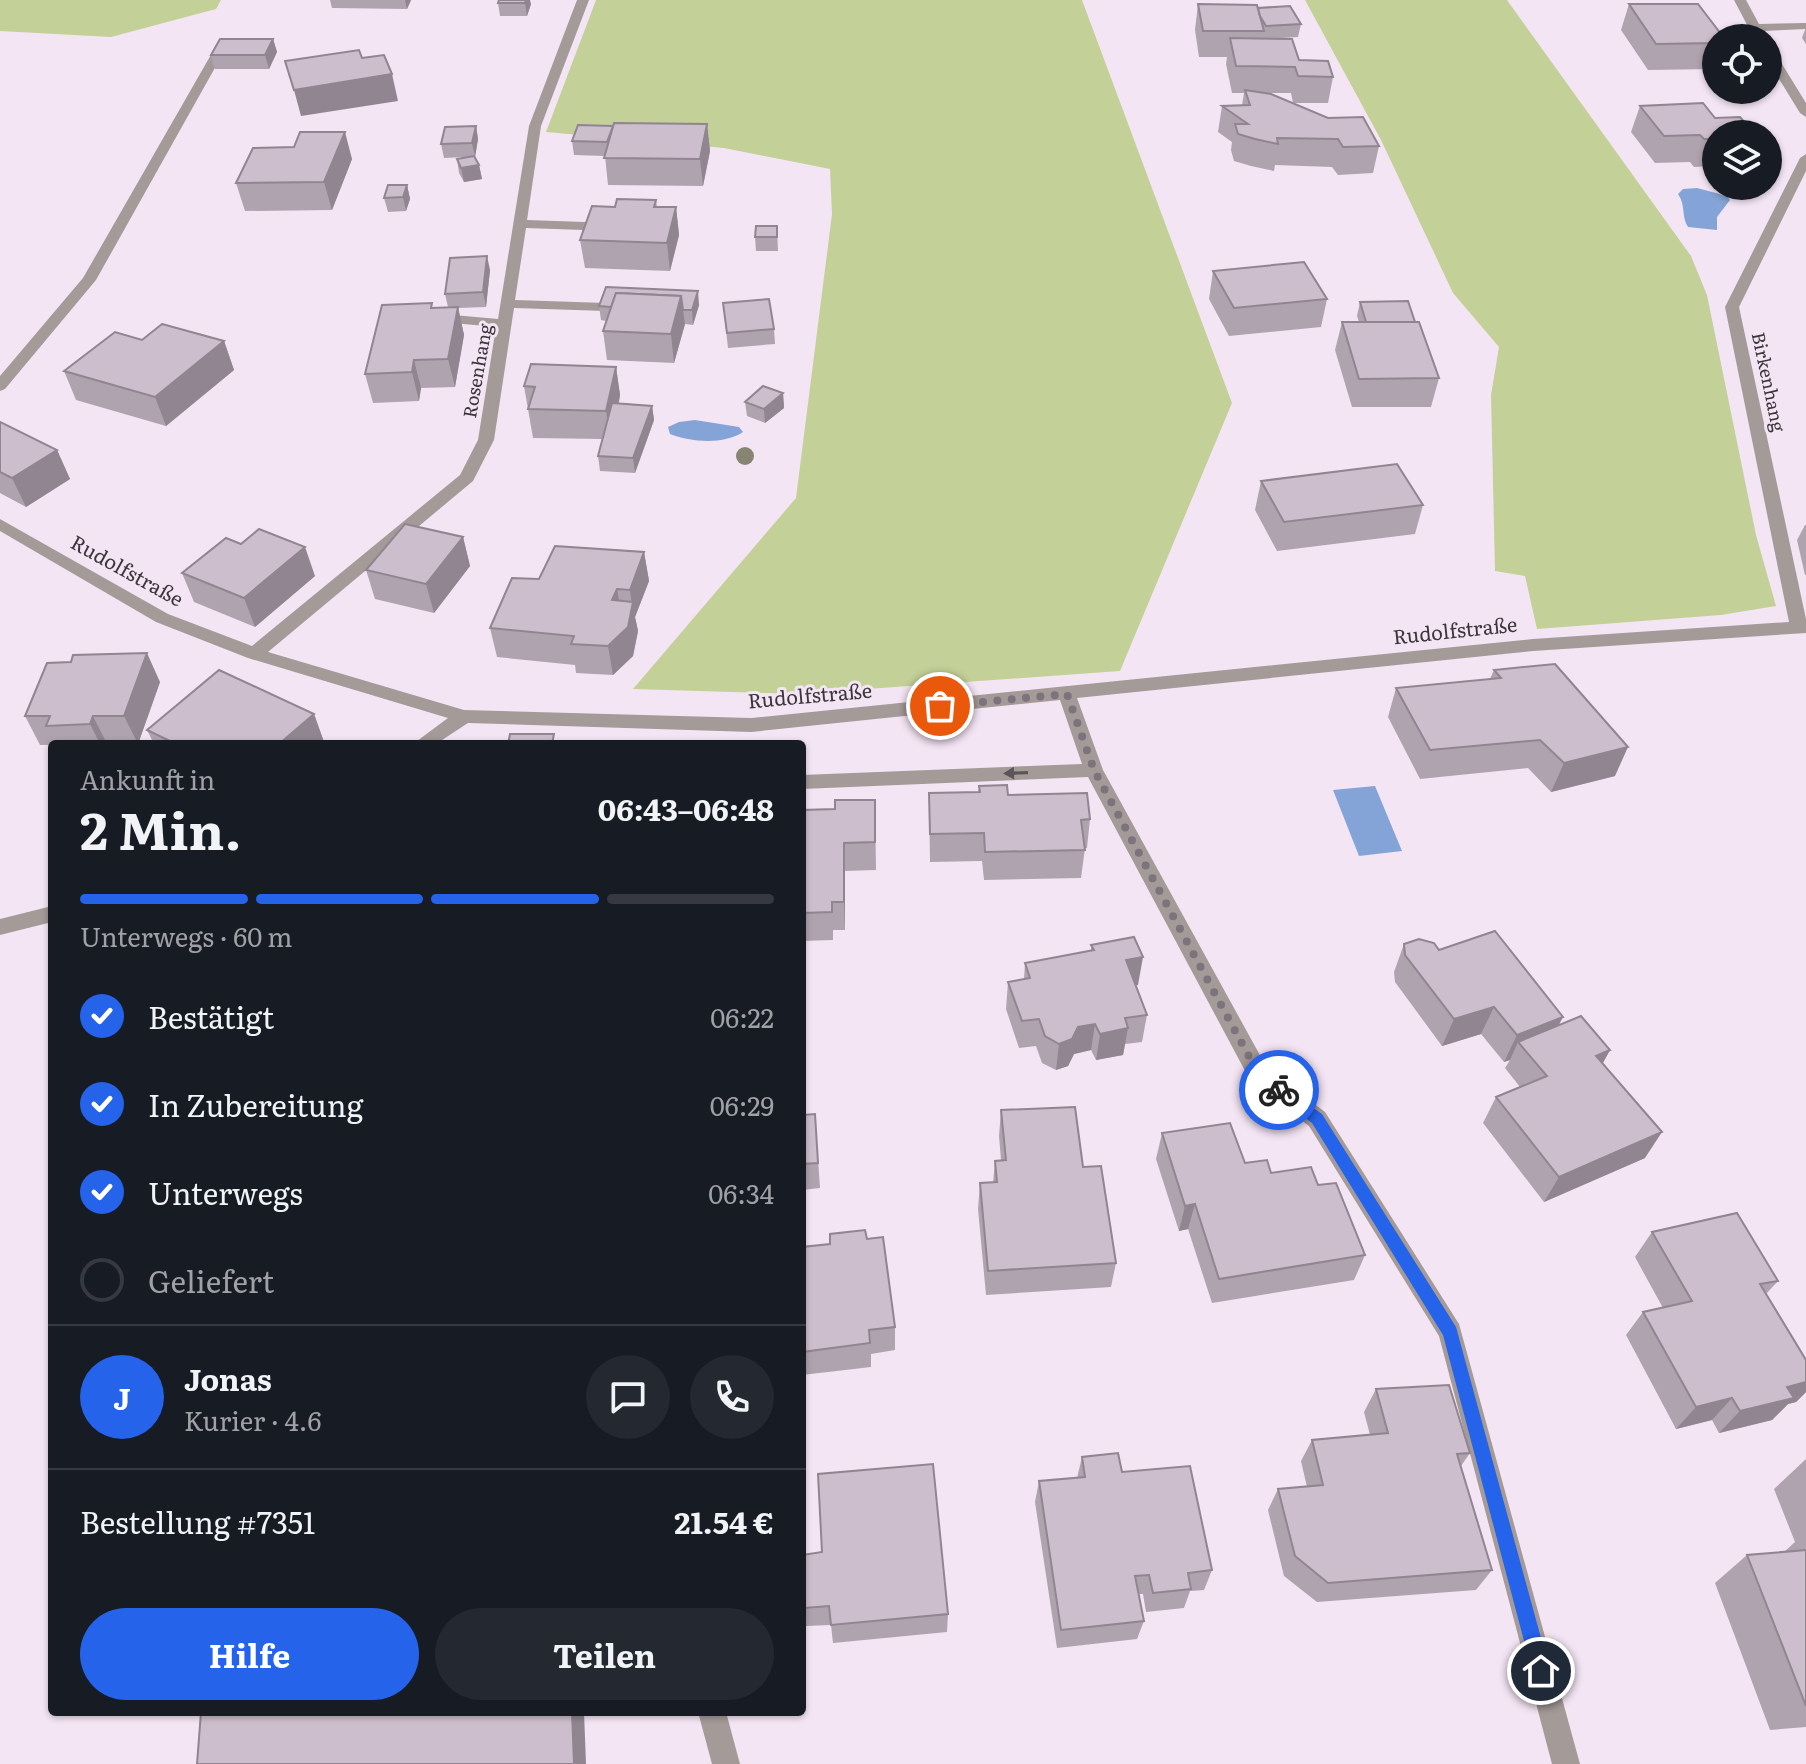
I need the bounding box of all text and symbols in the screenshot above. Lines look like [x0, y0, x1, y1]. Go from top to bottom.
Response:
map controls [1702, 24, 1782, 200]
button: locate [1702, 24, 1782, 104]
button: layers [1702, 120, 1782, 200]
street label: Rosenhang [455, 320, 498, 420]
street label: Birkenhang [1746, 329, 1793, 435]
street label: Rudolfstraße [66, 526, 190, 613]
street label: Rudolfstraße [1391, 608, 1518, 650]
pin [906, 672, 974, 740]
street label: Rudolfstraße [746, 674, 873, 714]
icon: bag [918, 684, 962, 728]
text: Ankunft in [80, 759, 215, 798]
one-way arrow [1003, 767, 1028, 780]
text: 06:43–06:48 [598, 786, 774, 830]
text: 2 Min. [80, 789, 242, 866]
text: Unterwegs · 60 m [80, 916, 293, 955]
icon: check [80, 994, 124, 1038]
text: Bestätigt [148, 994, 274, 1038]
text: 06:22 [710, 997, 774, 1036]
courier [1239, 1050, 1319, 1130]
icon: bike [1257, 1068, 1301, 1112]
icon: check [80, 1082, 124, 1126]
text: In Zubereitung [148, 1082, 363, 1126]
text: 06:29 [710, 1085, 774, 1124]
icon: check [80, 1170, 124, 1214]
text: Unterwegs [148, 1170, 303, 1214]
text: 06:34 [708, 1173, 774, 1212]
text: Geliefert [148, 1258, 274, 1302]
button: chat [586, 1355, 670, 1439]
button: phone [690, 1355, 774, 1439]
text: Jonas [184, 1356, 272, 1400]
text: J [113, 1375, 131, 1419]
text: Kurier · 4.6 [184, 1400, 321, 1439]
text: Bestellung #7351 [80, 1499, 315, 1543]
text: 21.54 € [674, 1499, 774, 1543]
button: Hilfe [80, 1608, 419, 1700]
button: Teilen [435, 1608, 774, 1700]
pin [1507, 1637, 1575, 1705]
icon: home [1519, 1649, 1563, 1693]

